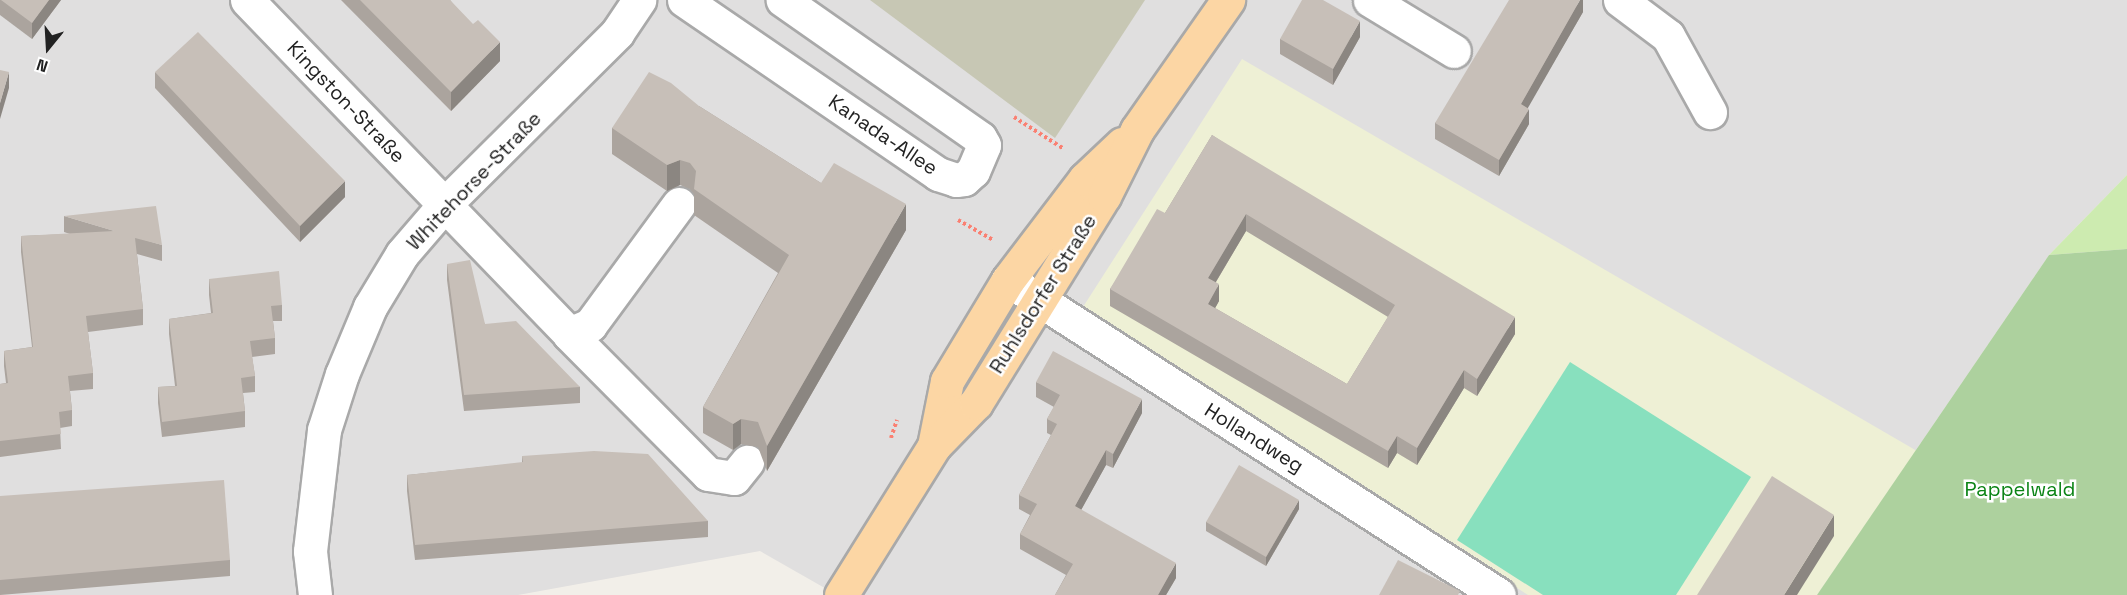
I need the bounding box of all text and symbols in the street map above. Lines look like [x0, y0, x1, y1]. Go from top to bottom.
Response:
north arrow [18, 18, 78, 78]
street label: Kingston-Straße [282, 36, 410, 168]
text: N [34, 54, 51, 77]
street label: Kanada-Allee [824, 90, 942, 180]
street label: Whitehorse-Straße [402, 107, 546, 255]
street label: Ruhlsdorfer Straße [984, 210, 1102, 378]
street label: Hollandweg [1200, 398, 1308, 478]
park label: Pappelwald [1965, 477, 2075, 501]

